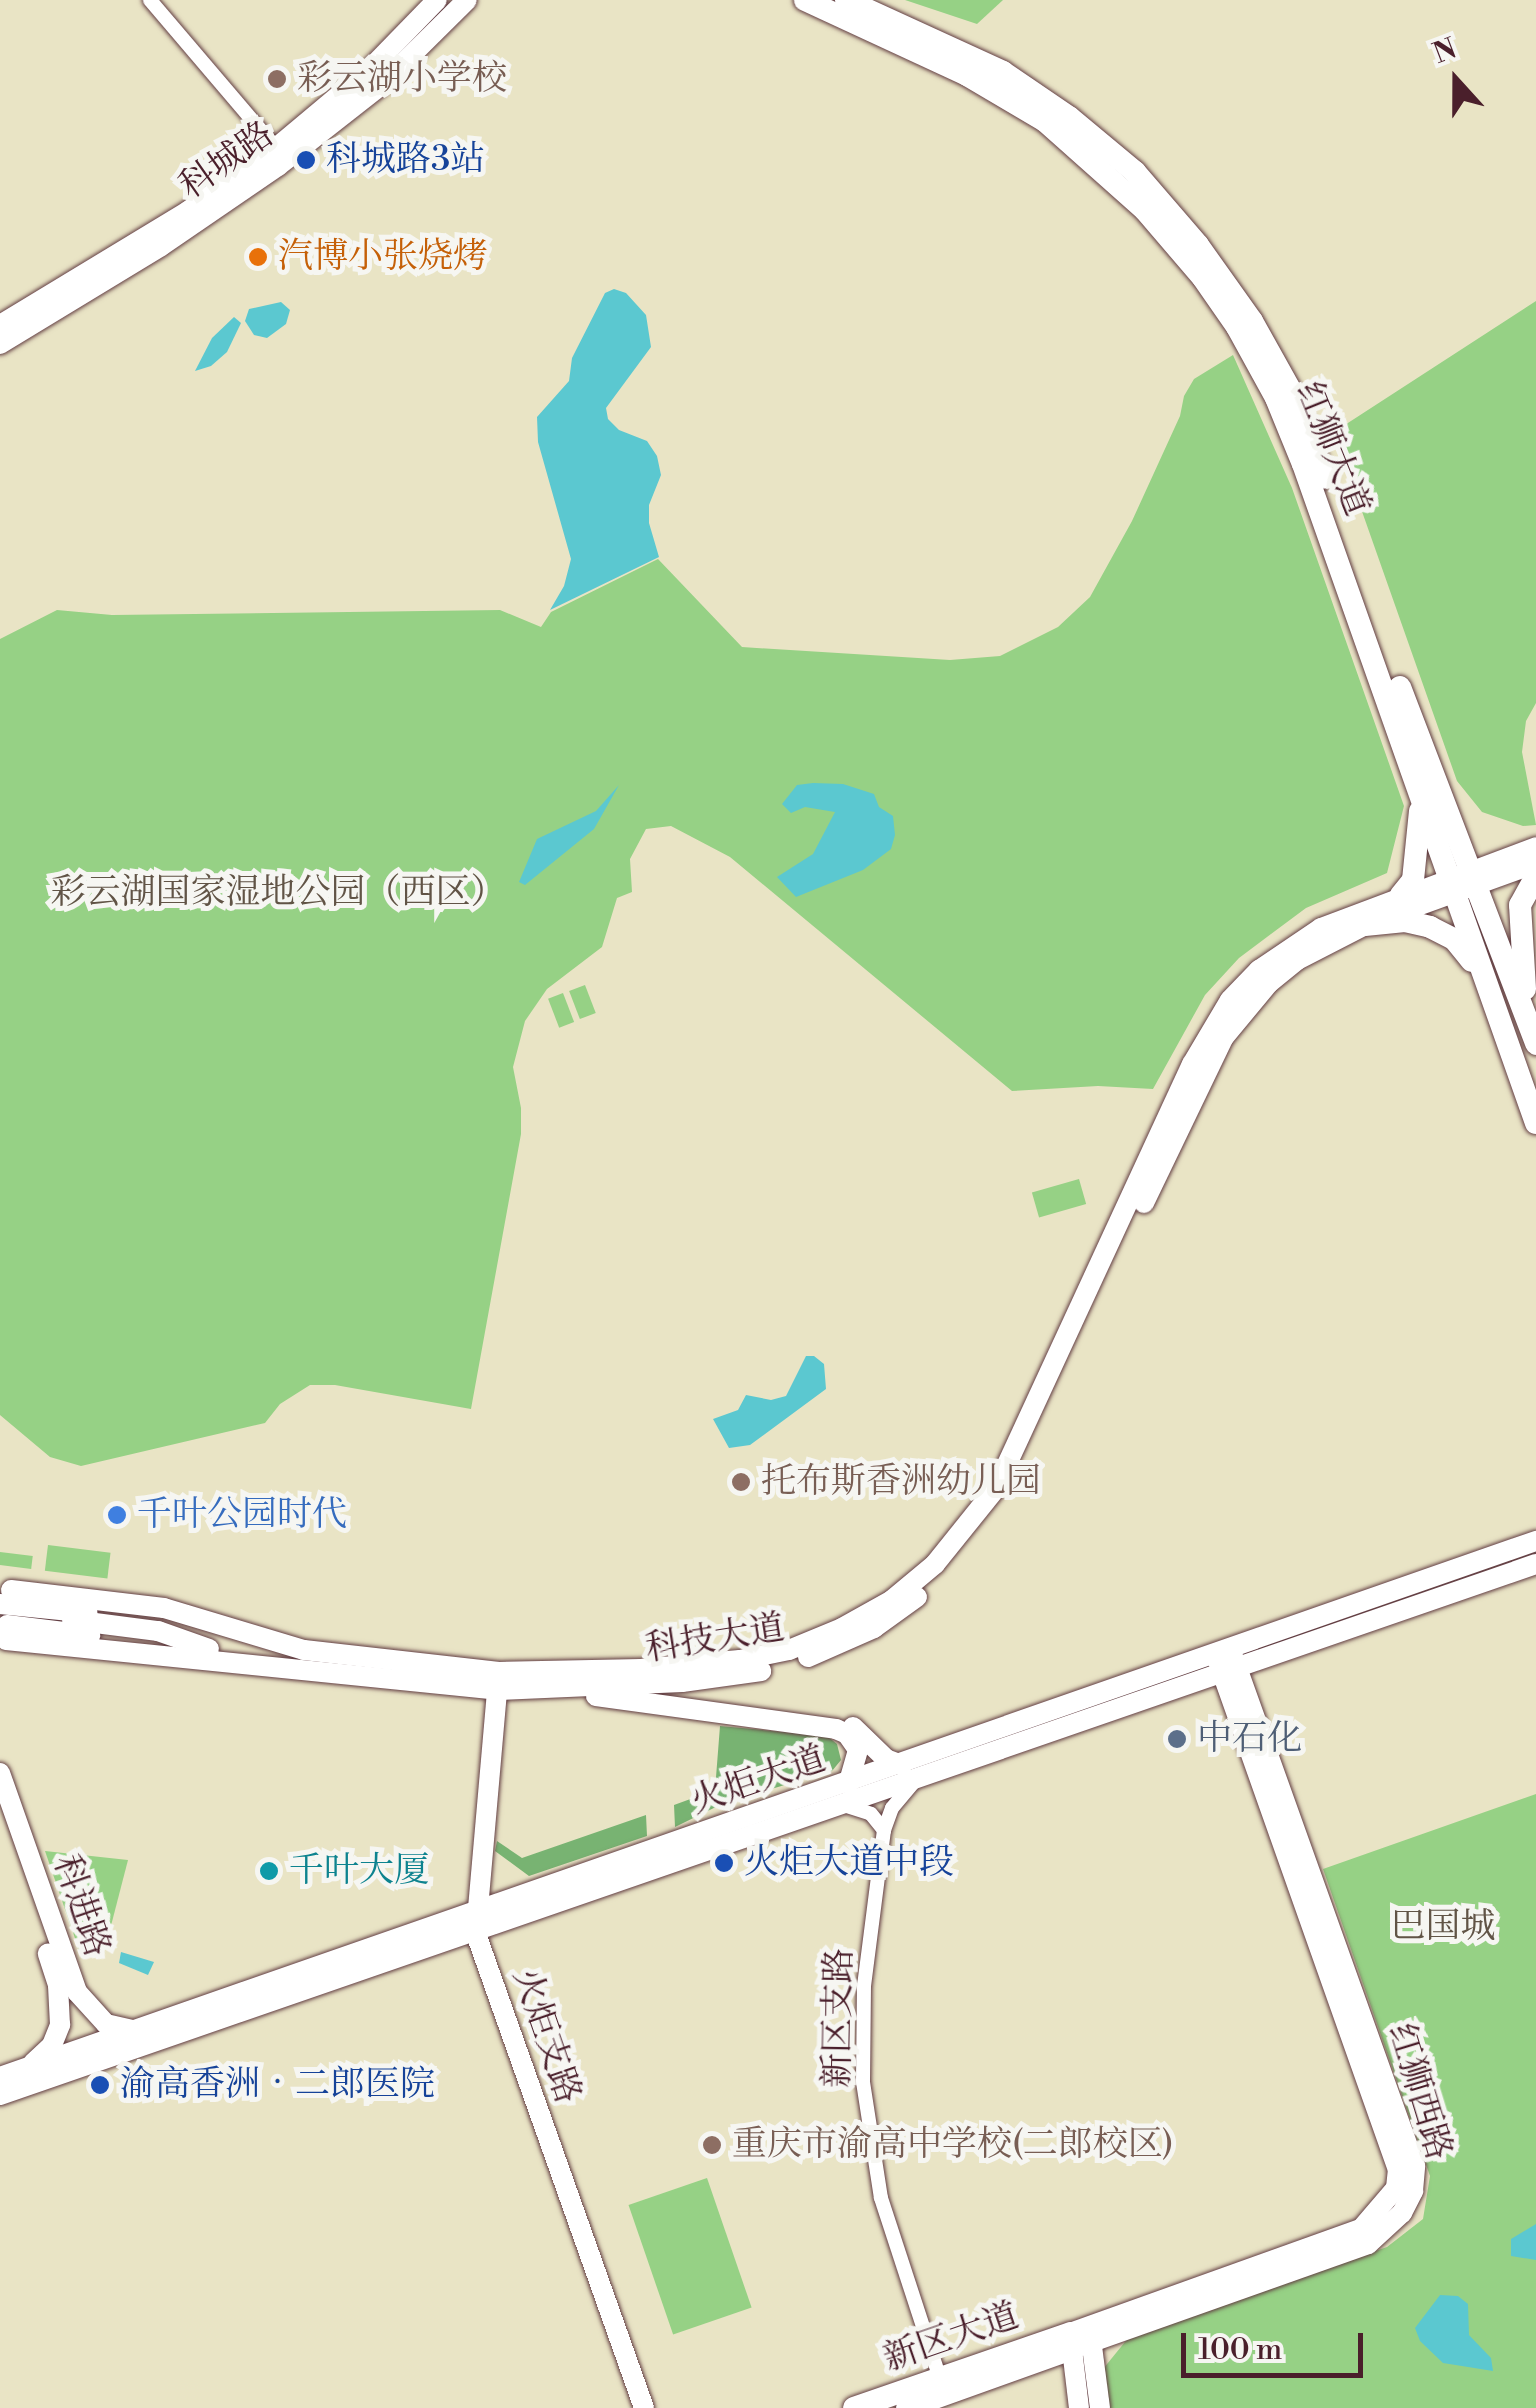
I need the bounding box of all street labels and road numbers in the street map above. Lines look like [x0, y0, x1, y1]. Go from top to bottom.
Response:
street label: 科城路 [172, 114, 282, 208]
street label: 红狮大道 [1286, 376, 1378, 522]
street label: 科技大道 [643, 1607, 787, 1671]
street label: 火炬大道 [685, 1738, 831, 1824]
street label: 科进路 [44, 1850, 118, 1962]
street label: 新区支路 [817, 1948, 861, 2088]
street label: 火炬支路 [503, 1963, 589, 2109]
street label: 红狮西路 [1378, 2019, 1460, 2165]
street label: 新区大道 [878, 2295, 1024, 2381]

